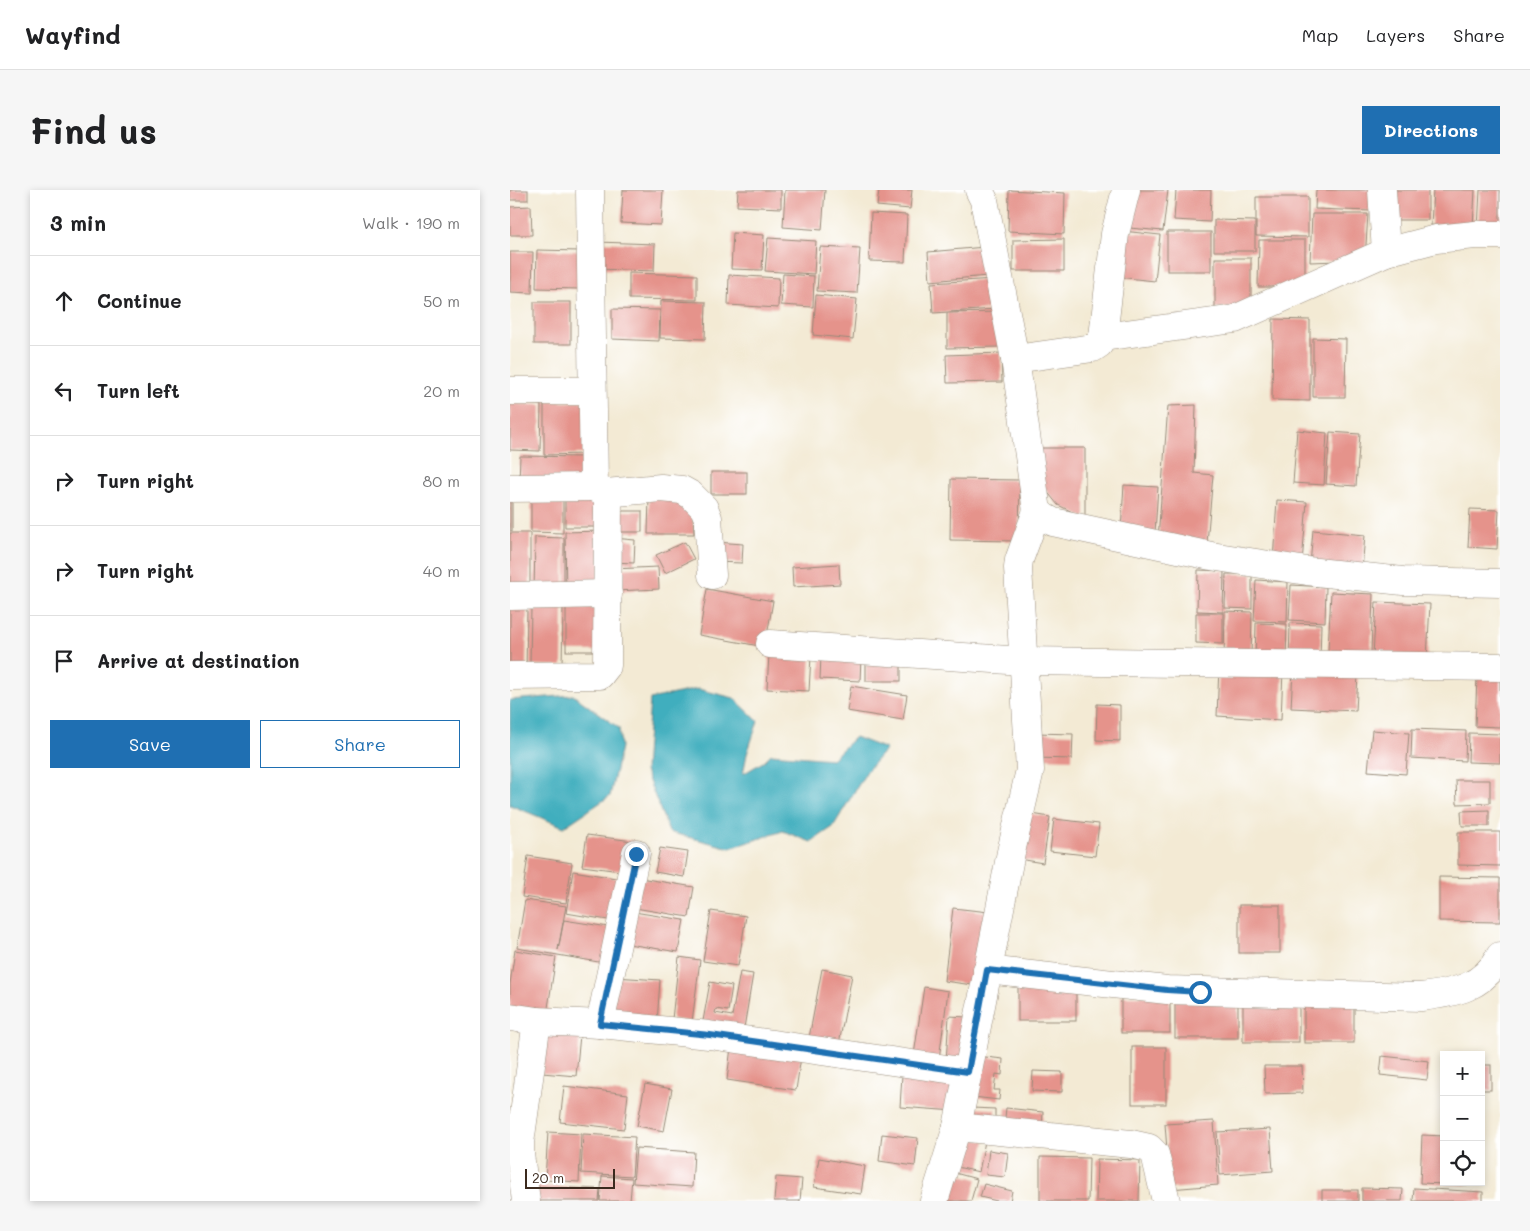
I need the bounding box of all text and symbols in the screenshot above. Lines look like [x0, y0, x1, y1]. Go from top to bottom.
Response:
text: Wayfind [25, 19, 121, 50]
text: Map [1302, 23, 1338, 47]
text: Layers [1366, 23, 1425, 47]
text: Share [1453, 23, 1505, 47]
button: Directions [1362, 106, 1500, 154]
text: Find us [30, 107, 157, 153]
text: 3 min [50, 209, 106, 236]
text: Walk · 190 m [362, 212, 460, 233]
icon: ahead [50, 287, 78, 315]
text: Continue [97, 288, 182, 313]
text: 50 m [423, 290, 460, 311]
icon: left [50, 377, 78, 405]
text: Turn left [97, 378, 180, 403]
text: 20 m [423, 380, 460, 401]
icon: right [50, 467, 78, 495]
text: Turn right [97, 468, 194, 493]
text: 80 m [423, 470, 460, 491]
icon: right [50, 557, 78, 585]
text: Turn right [97, 558, 194, 583]
text: 40 m [423, 560, 460, 581]
icon: arrive [50, 647, 78, 675]
text: Arrive at destination [97, 648, 300, 673]
button: Save [50, 720, 250, 768]
button: Share [260, 720, 460, 768]
route end [625, 843, 648, 866]
route start [1189, 981, 1212, 1004]
map controls [1440, 1051, 1485, 1186]
button: + [1440, 1051, 1485, 1096]
button: − [1440, 1096, 1485, 1141]
button: locate [1440, 1141, 1485, 1186]
scale bar [525, 1166, 615, 1189]
text: 20 m [532, 1168, 564, 1187]

